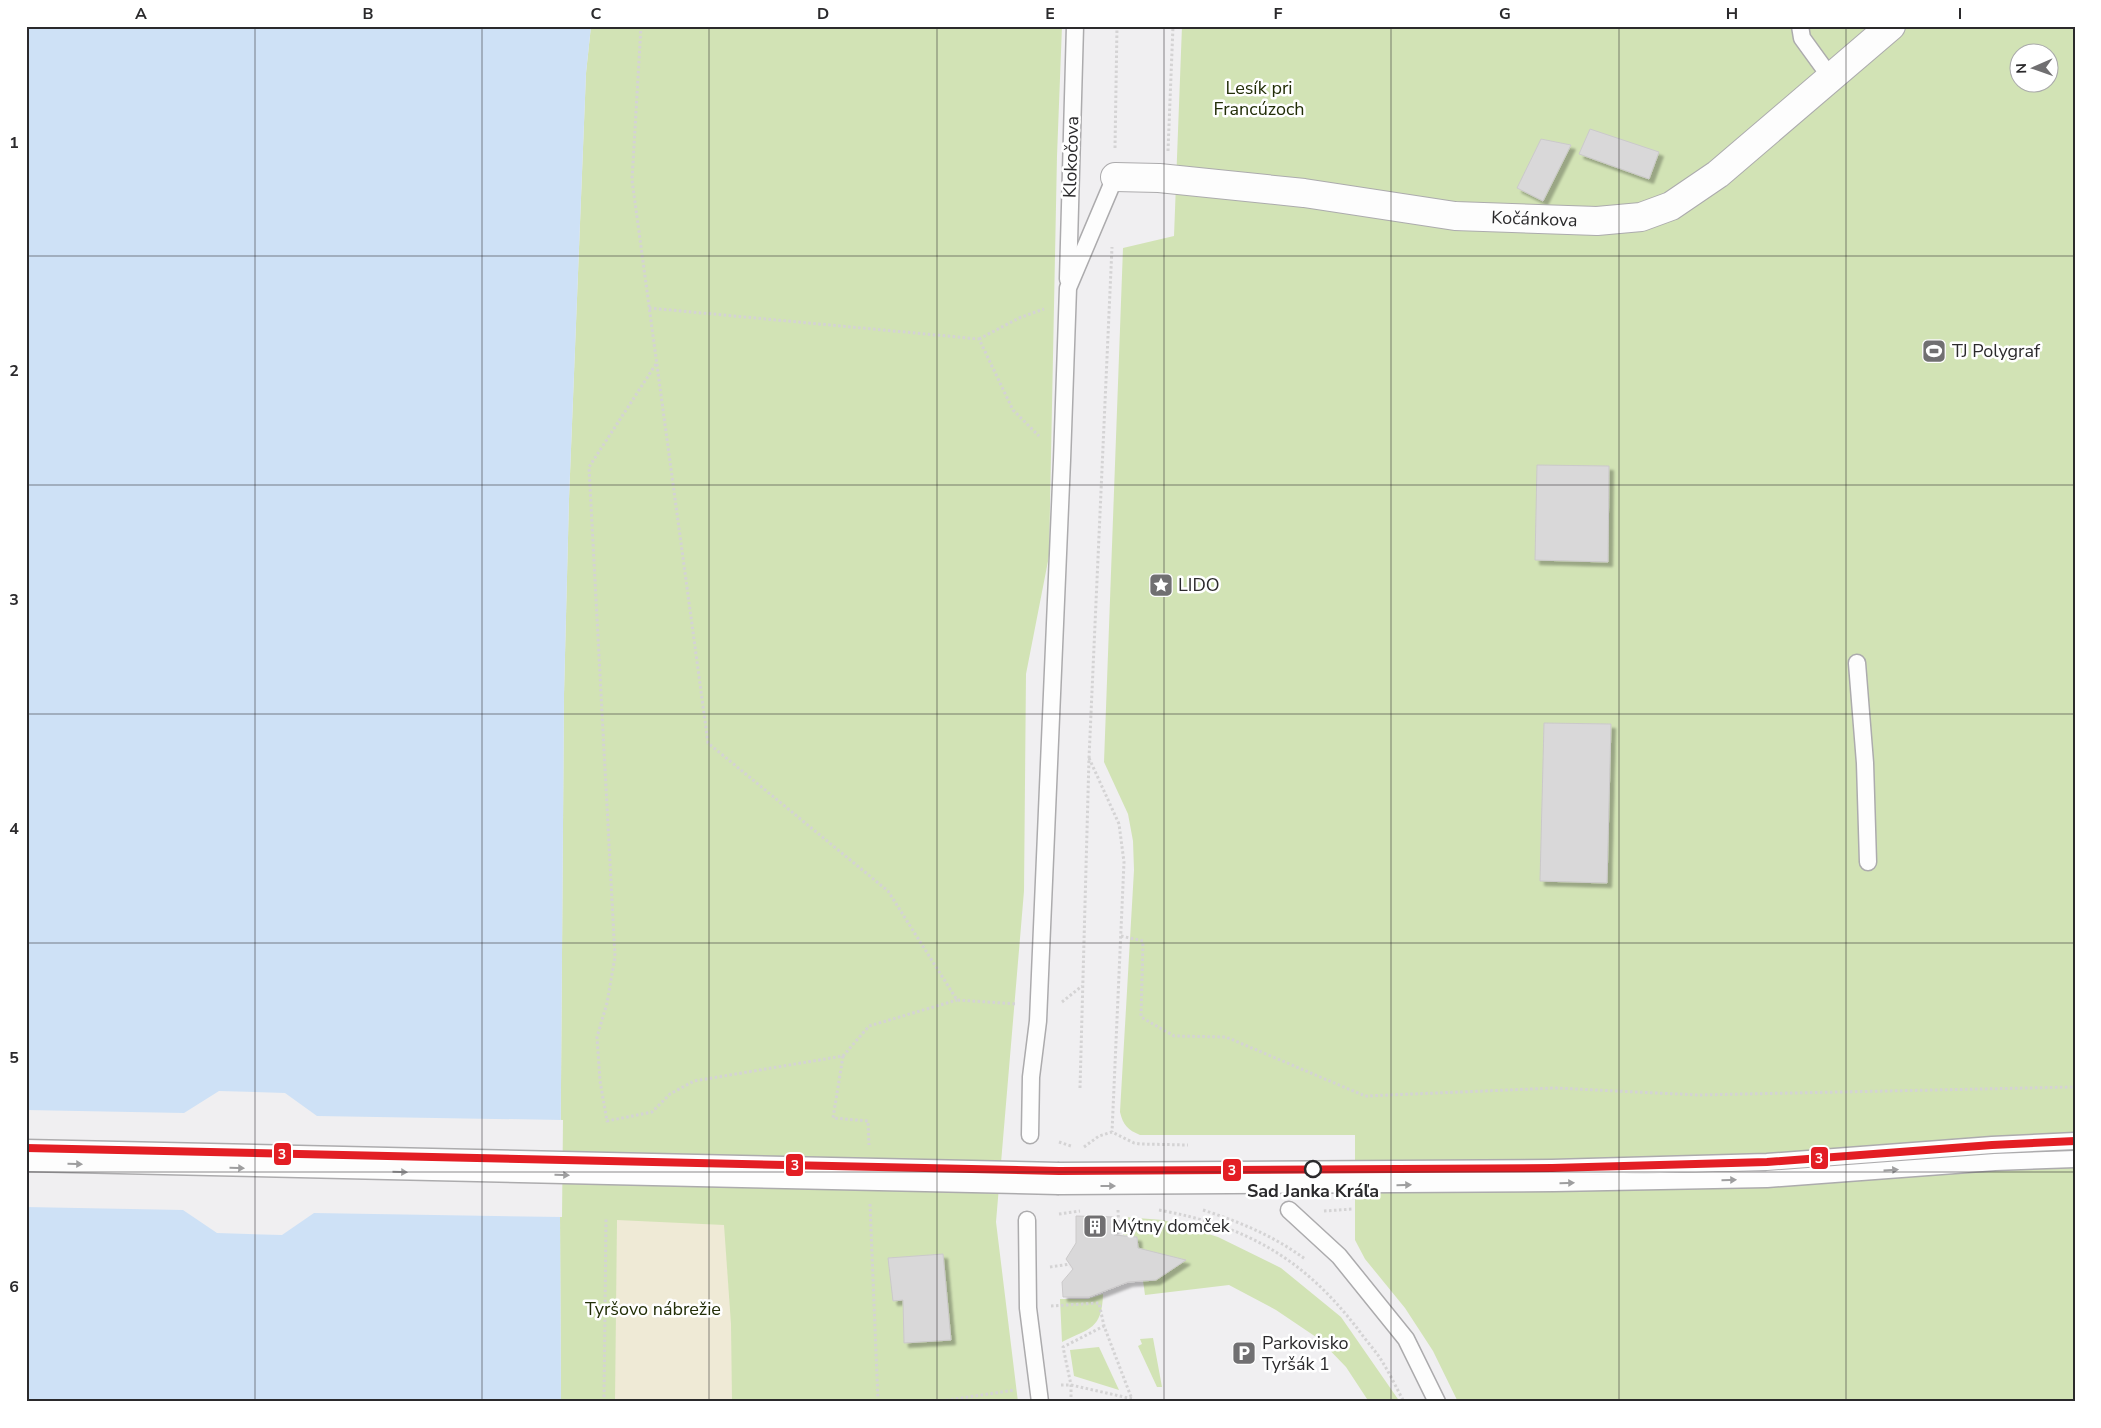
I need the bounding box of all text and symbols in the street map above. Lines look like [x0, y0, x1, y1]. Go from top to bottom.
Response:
text: A [135, 3, 147, 25]
text: B [362, 3, 374, 25]
text: C [591, 3, 602, 25]
text: D [817, 3, 829, 25]
text: E [1045, 3, 1055, 25]
text: F [1274, 3, 1283, 25]
text: G [1499, 3, 1511, 25]
text: H [1726, 3, 1738, 25]
text: I [1958, 3, 1962, 25]
north arrow [2008, 42, 2058, 92]
text: N [2012, 63, 2031, 74]
park label: Lesík pri Francúzoch [1214, 76, 1304, 121]
street label: Klokočova [1058, 116, 1084, 198]
text: 1 [9, 132, 19, 154]
street label: Kočánkova [1491, 205, 1578, 232]
sports icon: TJ Polygraf [1921, 338, 1947, 364]
place label: TJ Polygraf [1952, 339, 2041, 363]
text: 2 [9, 360, 19, 382]
place icon: LIDO [1148, 572, 1174, 598]
place label: LIDO [1178, 573, 1220, 597]
text: 3 [9, 589, 19, 611]
text: 4 [9, 818, 19, 840]
text: 5 [9, 1047, 19, 1069]
line badge: 3 [273, 1142, 292, 1166]
text: 3 [278, 1145, 286, 1164]
line badge: 3 [1810, 1146, 1829, 1170]
text: 3 [1815, 1149, 1823, 1168]
line badge: 3 [785, 1153, 804, 1177]
text: 3 [791, 1156, 799, 1175]
line badge: 3 [1222, 1158, 1242, 1182]
marker: Sad Janka Kráľa [1304, 1160, 1322, 1178]
one-way arrow [67, 1161, 83, 1169]
text: 3 [1228, 1161, 1236, 1180]
one-way arrow [230, 1164, 246, 1172]
one-way arrow [1884, 1166, 1900, 1174]
one-way arrow [392, 1168, 408, 1176]
one-way arrow [555, 1171, 571, 1179]
one-way arrow [1721, 1175, 1737, 1183]
place label: Sad Janka Kráľa [1247, 1179, 1379, 1203]
one-way arrow [1559, 1179, 1575, 1187]
one-way arrow [1100, 1181, 1116, 1189]
one-way arrow [1396, 1181, 1412, 1189]
building icon: Mýtny domček [1082, 1213, 1108, 1239]
place label: Mýtny domček [1112, 1214, 1231, 1238]
text: 6 [9, 1276, 19, 1298]
park label: Tyršovo nábrežie [585, 1297, 721, 1321]
place label: Parkovisko Tyršák 1 [1262, 1331, 1348, 1376]
parking icon: Parkovisko Tyršák 1 [1231, 1340, 1257, 1366]

